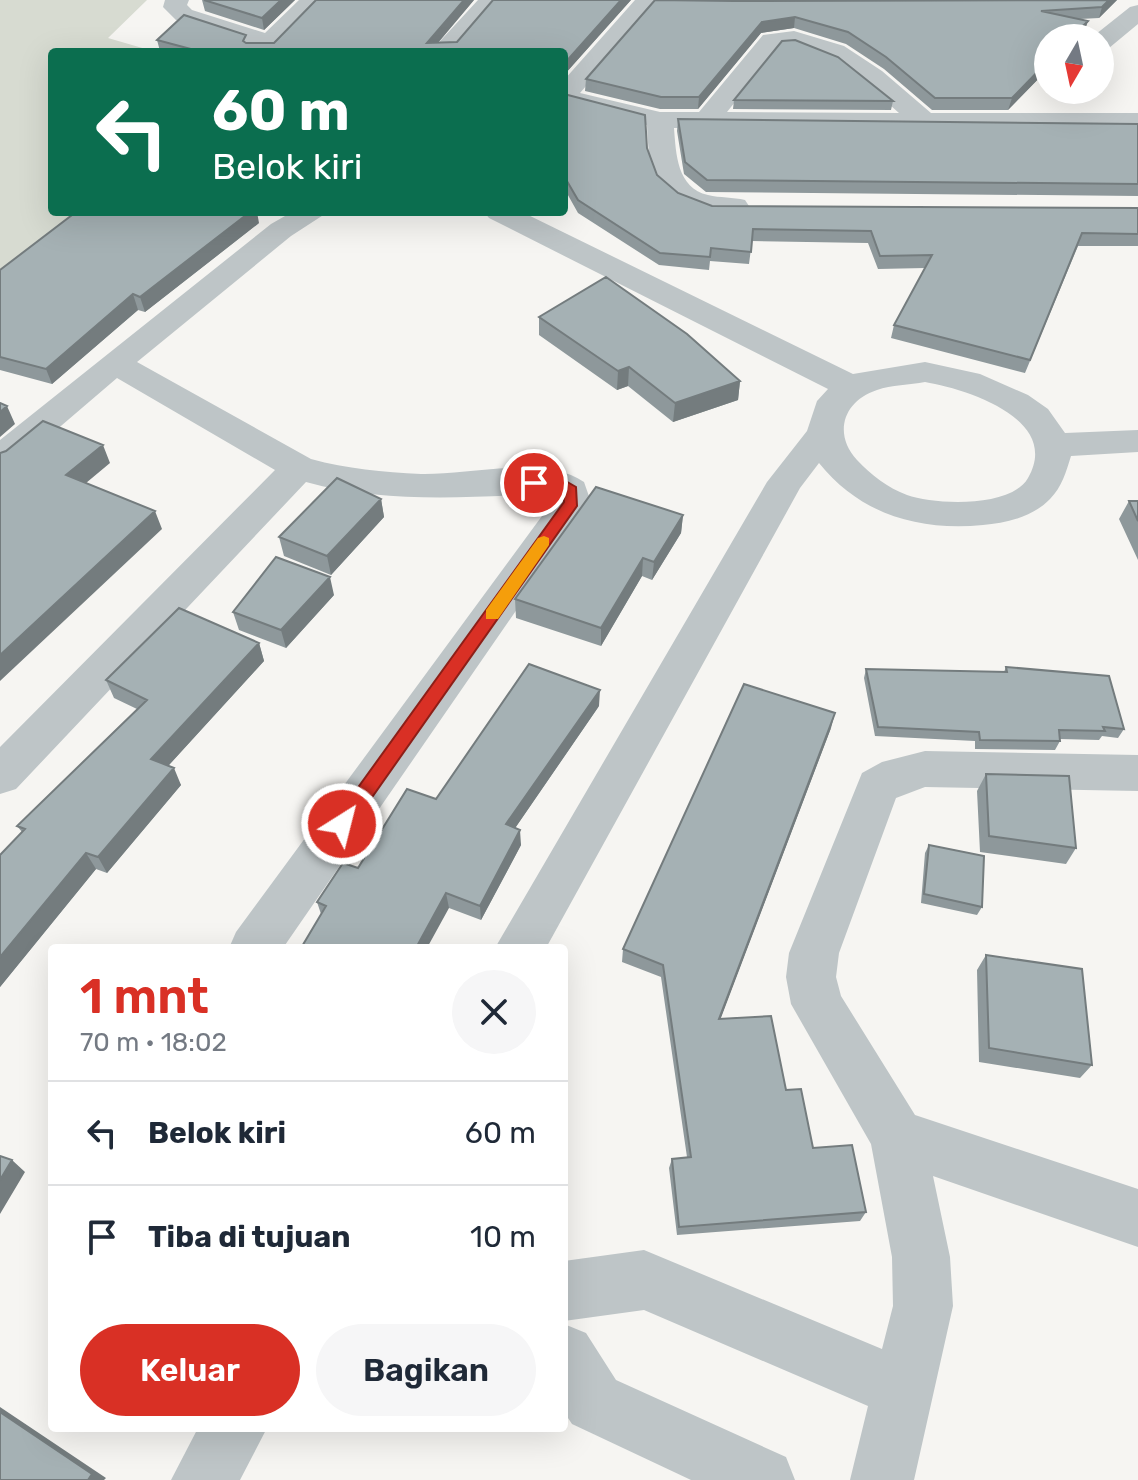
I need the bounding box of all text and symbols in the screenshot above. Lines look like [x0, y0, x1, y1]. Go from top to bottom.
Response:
north arrow [1034, 24, 1114, 104]
map controls [1034, 24, 1114, 104]
text: 60 m [212, 78, 350, 144]
icon: left [80, 80, 184, 184]
text: Belok kiri [212, 145, 362, 188]
pin [500, 449, 568, 517]
icon: arrive [512, 461, 556, 505]
position arrow [300, 782, 384, 866]
text: 1 mnt [80, 968, 209, 1025]
button: close [452, 970, 536, 1054]
text: 70 m · 18:02 [80, 1027, 227, 1058]
icon: left [80, 1111, 124, 1155]
text: Belok kiri [148, 1115, 286, 1151]
text: 60 m [465, 1115, 536, 1151]
icon: arrive [80, 1215, 124, 1259]
text: Tiba di tujuan [148, 1219, 350, 1255]
text: 10 m [470, 1219, 536, 1255]
button: Keluar [80, 1324, 300, 1416]
button: Bagikan [316, 1324, 536, 1416]

